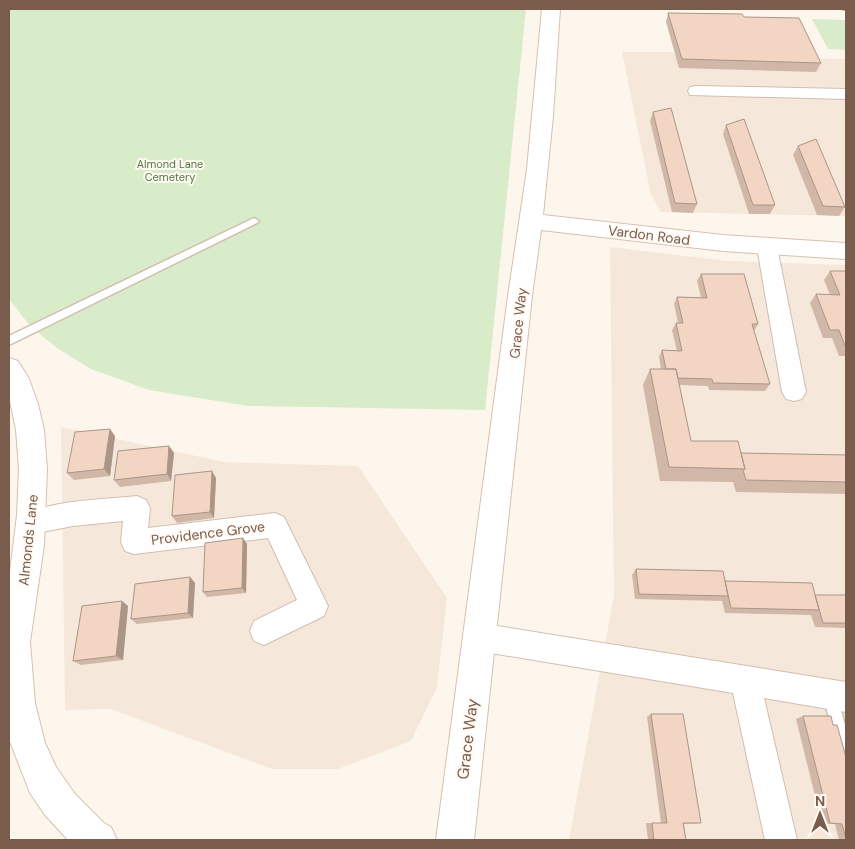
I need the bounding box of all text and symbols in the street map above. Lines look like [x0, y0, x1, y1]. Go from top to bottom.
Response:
park label: Almond Lane Cemetery [137, 157, 203, 184]
street label: Vardon Road [607, 221, 691, 249]
street label: Grace Way [505, 286, 531, 359]
street label: Almonds Lane [14, 493, 42, 587]
street label: Providence Grove [150, 517, 266, 549]
street label: Grace Way [452, 697, 483, 781]
north arrow [795, 789, 845, 839]
text: N [815, 792, 825, 810]

